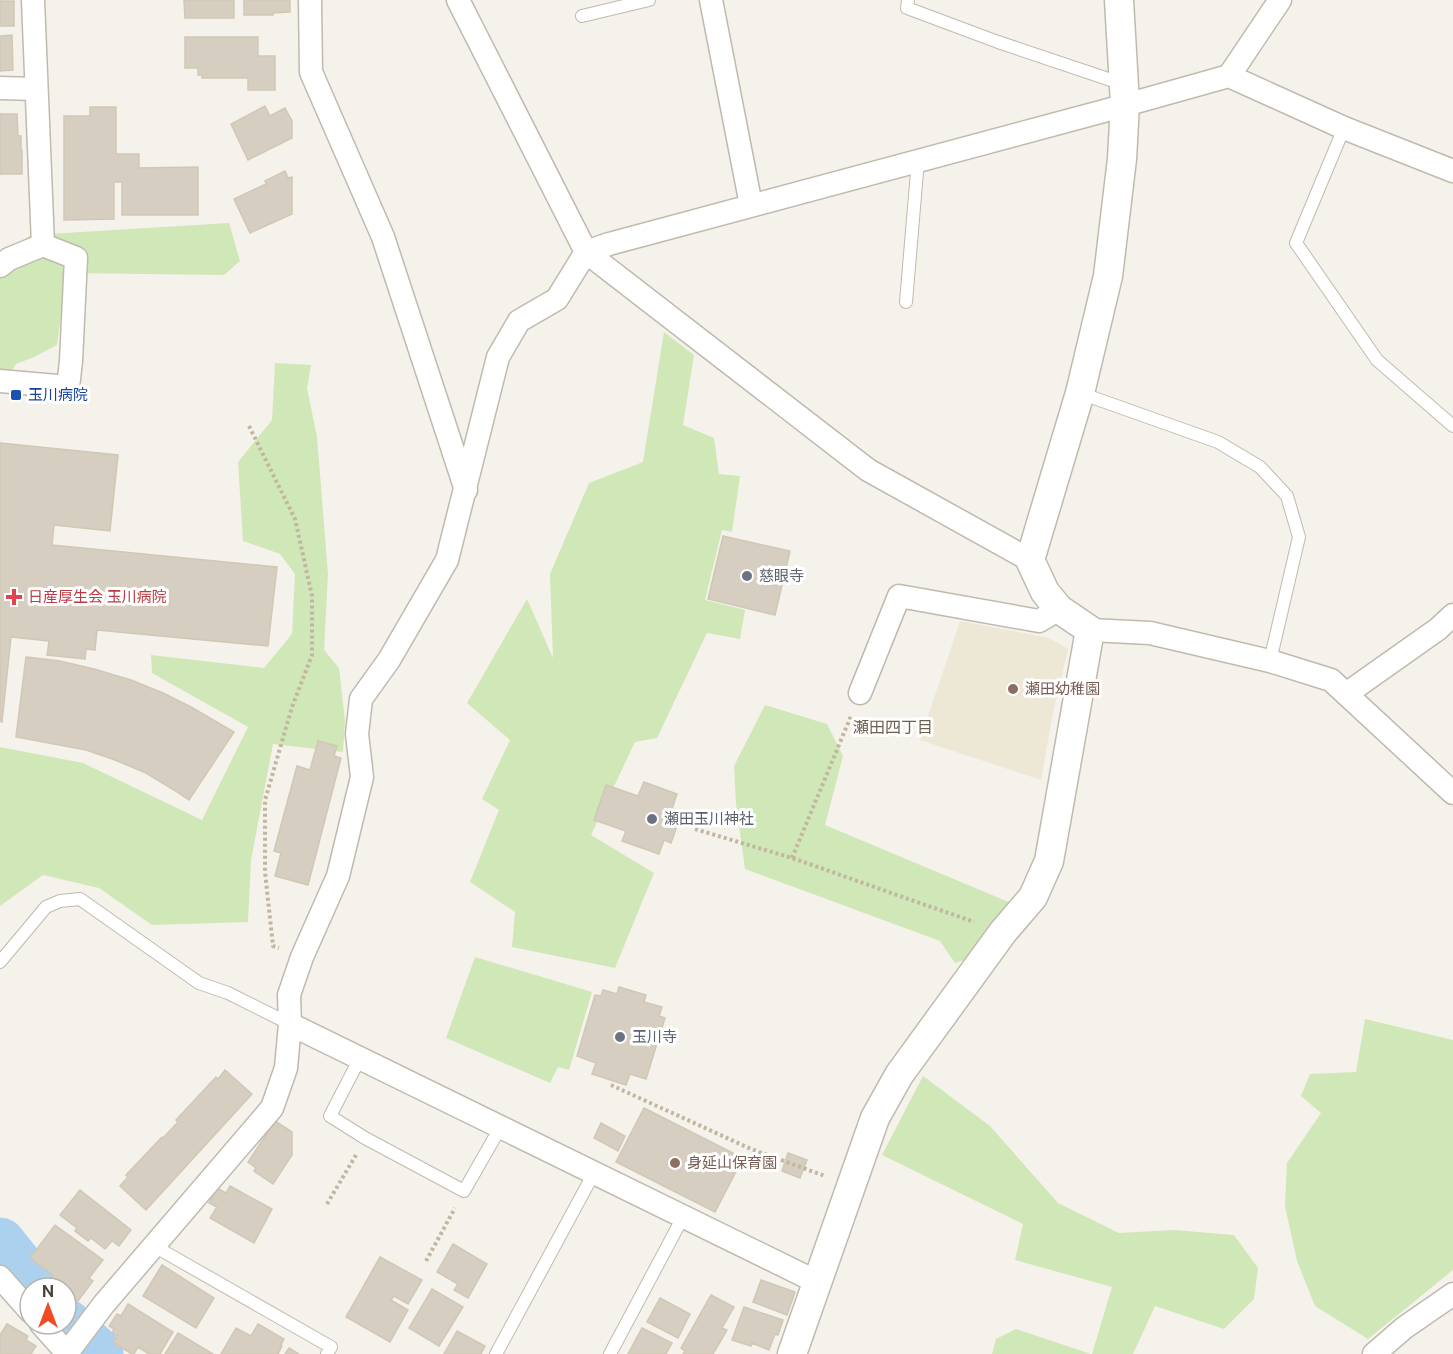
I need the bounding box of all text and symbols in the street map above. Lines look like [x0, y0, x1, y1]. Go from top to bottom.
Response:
place label: 玉川病院 [28, 386, 88, 403]
marker: 玉川病院 [9, 388, 23, 402]
place label: 慈眼寺 [759, 567, 804, 584]
marker: 慈眼寺 [740, 569, 754, 583]
marker: 日産厚生会 玉川病院 [5, 588, 23, 606]
place label: 日産厚生会 玉川病院 [28, 588, 167, 605]
place label: 瀬田幼稚園 [1025, 680, 1100, 697]
marker: 瀬田幼稚園 [1006, 682, 1020, 696]
district label: 瀬田四丁目 [853, 718, 933, 737]
place label: 瀬田玉川神社 [664, 810, 754, 827]
marker: 瀬田玉川神社 [645, 812, 659, 826]
place label: 玉川寺 [632, 1028, 677, 1045]
marker: 玉川寺 [613, 1030, 627, 1044]
place label: 身延山保育園 [687, 1154, 777, 1171]
marker: 身延山保育園 [668, 1156, 682, 1170]
north arrow [18, 1276, 78, 1336]
text: N [42, 1282, 54, 1301]

